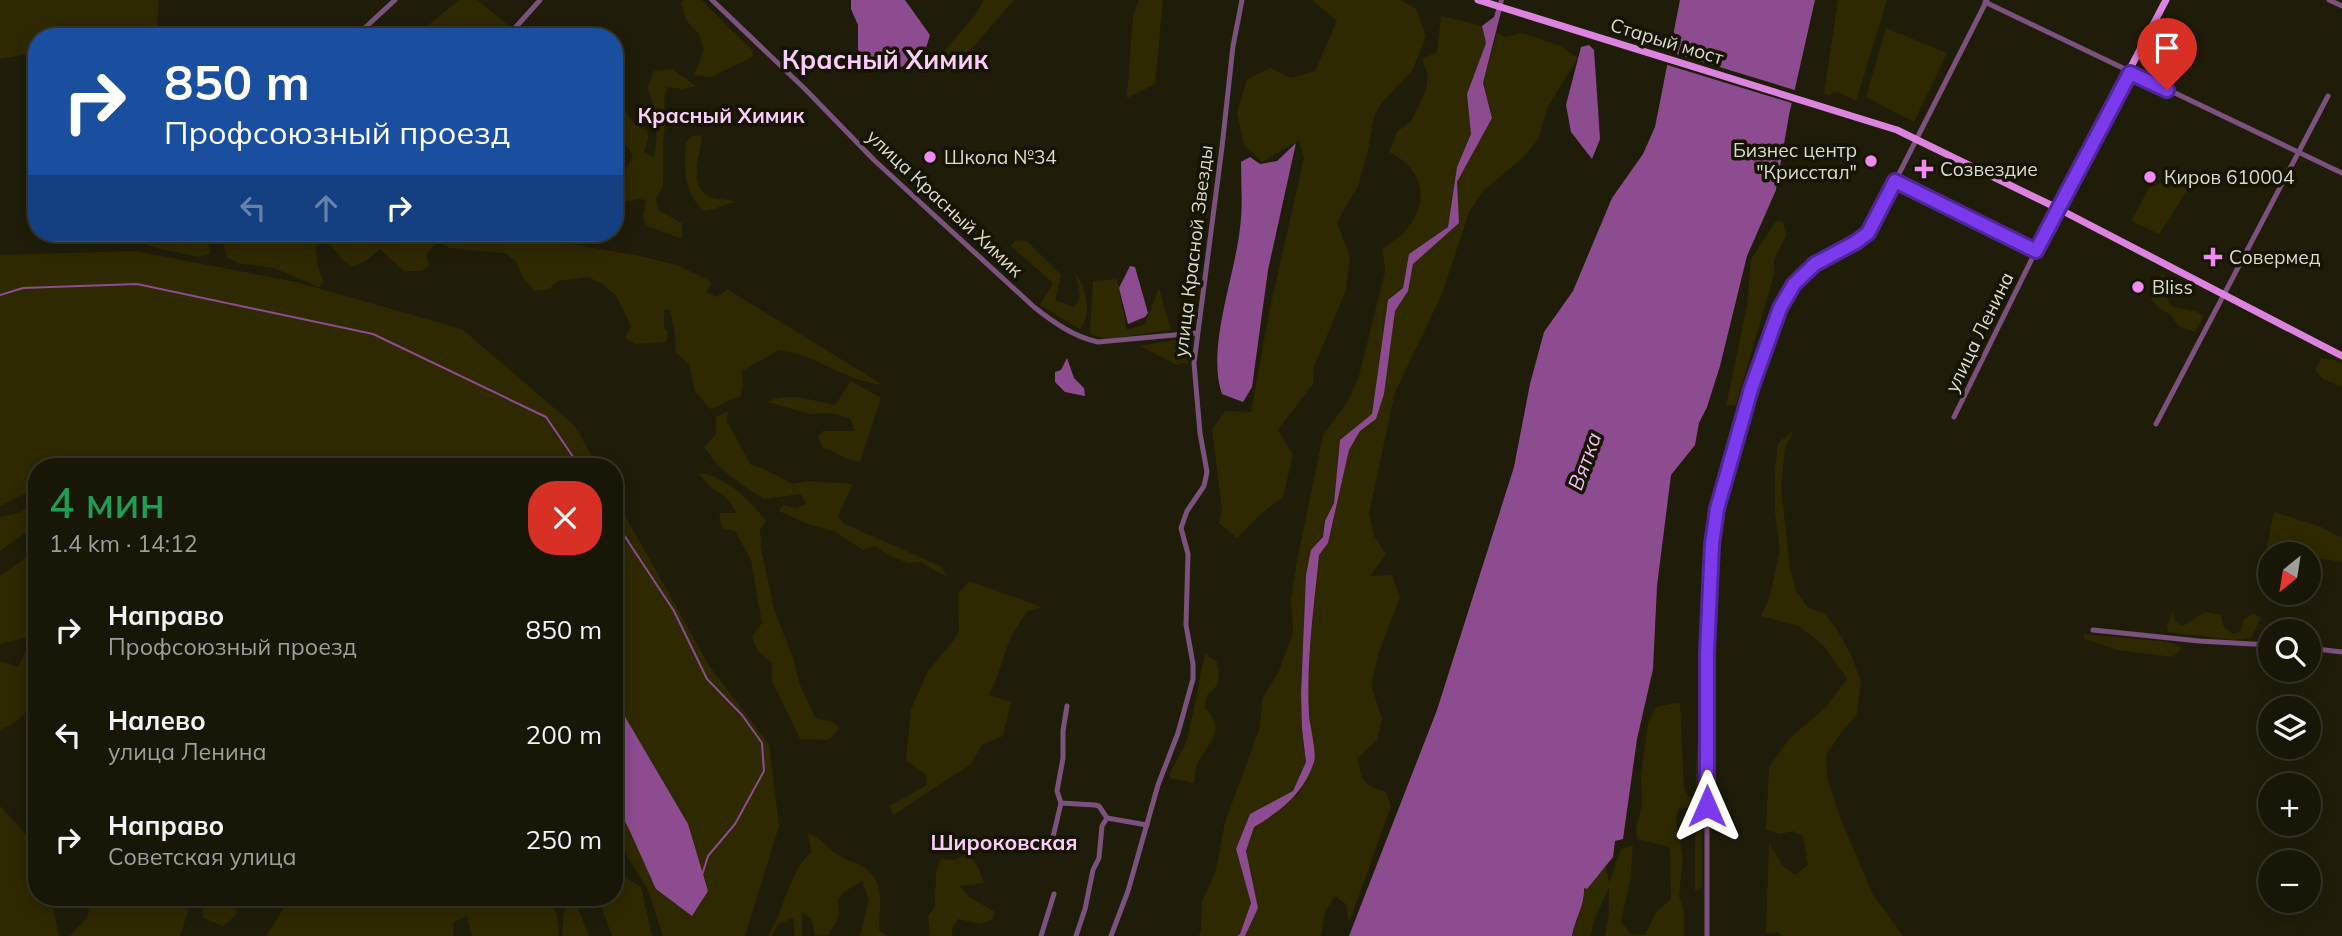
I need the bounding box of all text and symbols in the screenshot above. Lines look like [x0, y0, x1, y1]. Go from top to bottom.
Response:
street label: Старый мост [1607, 12, 1727, 70]
pin [2137, 18, 2197, 90]
icon: arrive [2148, 29, 2186, 67]
district label: Красный Химик [782, 43, 988, 76]
text: 850 m [164, 51, 310, 112]
icon: right [49, 56, 140, 147]
district label: Красный Химик [638, 102, 805, 128]
text: Профсоюзный проезд [164, 112, 510, 152]
street label: улица Красный Химик [862, 124, 1029, 282]
place label: Бизнес центр "Крисстал" [1733, 138, 1857, 184]
street label: улица Красной Звезды [1168, 144, 1218, 358]
place label: Школа №34 [944, 145, 1057, 169]
marker: Школа №34 [922, 149, 938, 165]
marker: Бизнес центр "Крисстал" [1863, 153, 1879, 169]
place label: Созвездие [1940, 157, 2038, 181]
marker: Созвездие [1914, 159, 1934, 179]
place label: Киров 610004 [2164, 165, 2294, 189]
marker: Киров 610004 [2142, 169, 2158, 185]
icon: left [234, 189, 272, 227]
icon: ahead [307, 189, 345, 227]
icon: right [380, 189, 418, 227]
place label: Совермед [2229, 245, 2321, 269]
marker: Совермед [2203, 247, 2223, 267]
street label: улица Ленина [1940, 268, 2018, 396]
place label: Bliss [2152, 275, 2193, 299]
marker: Bliss [2130, 279, 2146, 295]
water label: Вятка [1562, 428, 1606, 493]
text: 4 мин [49, 476, 165, 529]
button: close [528, 481, 602, 555]
text: 1.4 km · 14:12 [49, 529, 198, 558]
north arrow [2258, 542, 2320, 606]
map controls [2258, 542, 2321, 913]
text: Направо [108, 599, 224, 632]
icon: right [49, 611, 87, 649]
text: 850 m [526, 613, 602, 646]
button: search [2258, 619, 2321, 682]
text: Профсоюзный проезд [108, 632, 357, 661]
button: layers [2258, 696, 2321, 759]
text: Налево [108, 704, 206, 737]
icon: left [49, 716, 87, 754]
text: 200 m [526, 718, 602, 751]
text: улица Ленина [108, 737, 267, 766]
position arrow [1670, 769, 1744, 843]
button: + [2258, 773, 2321, 836]
text: Направо [108, 809, 224, 842]
icon: right [49, 821, 87, 859]
text: 250 m [526, 823, 602, 856]
district label: Широковская [931, 829, 1077, 855]
text: Советская улица [108, 842, 297, 871]
button: − [2258, 850, 2321, 913]

